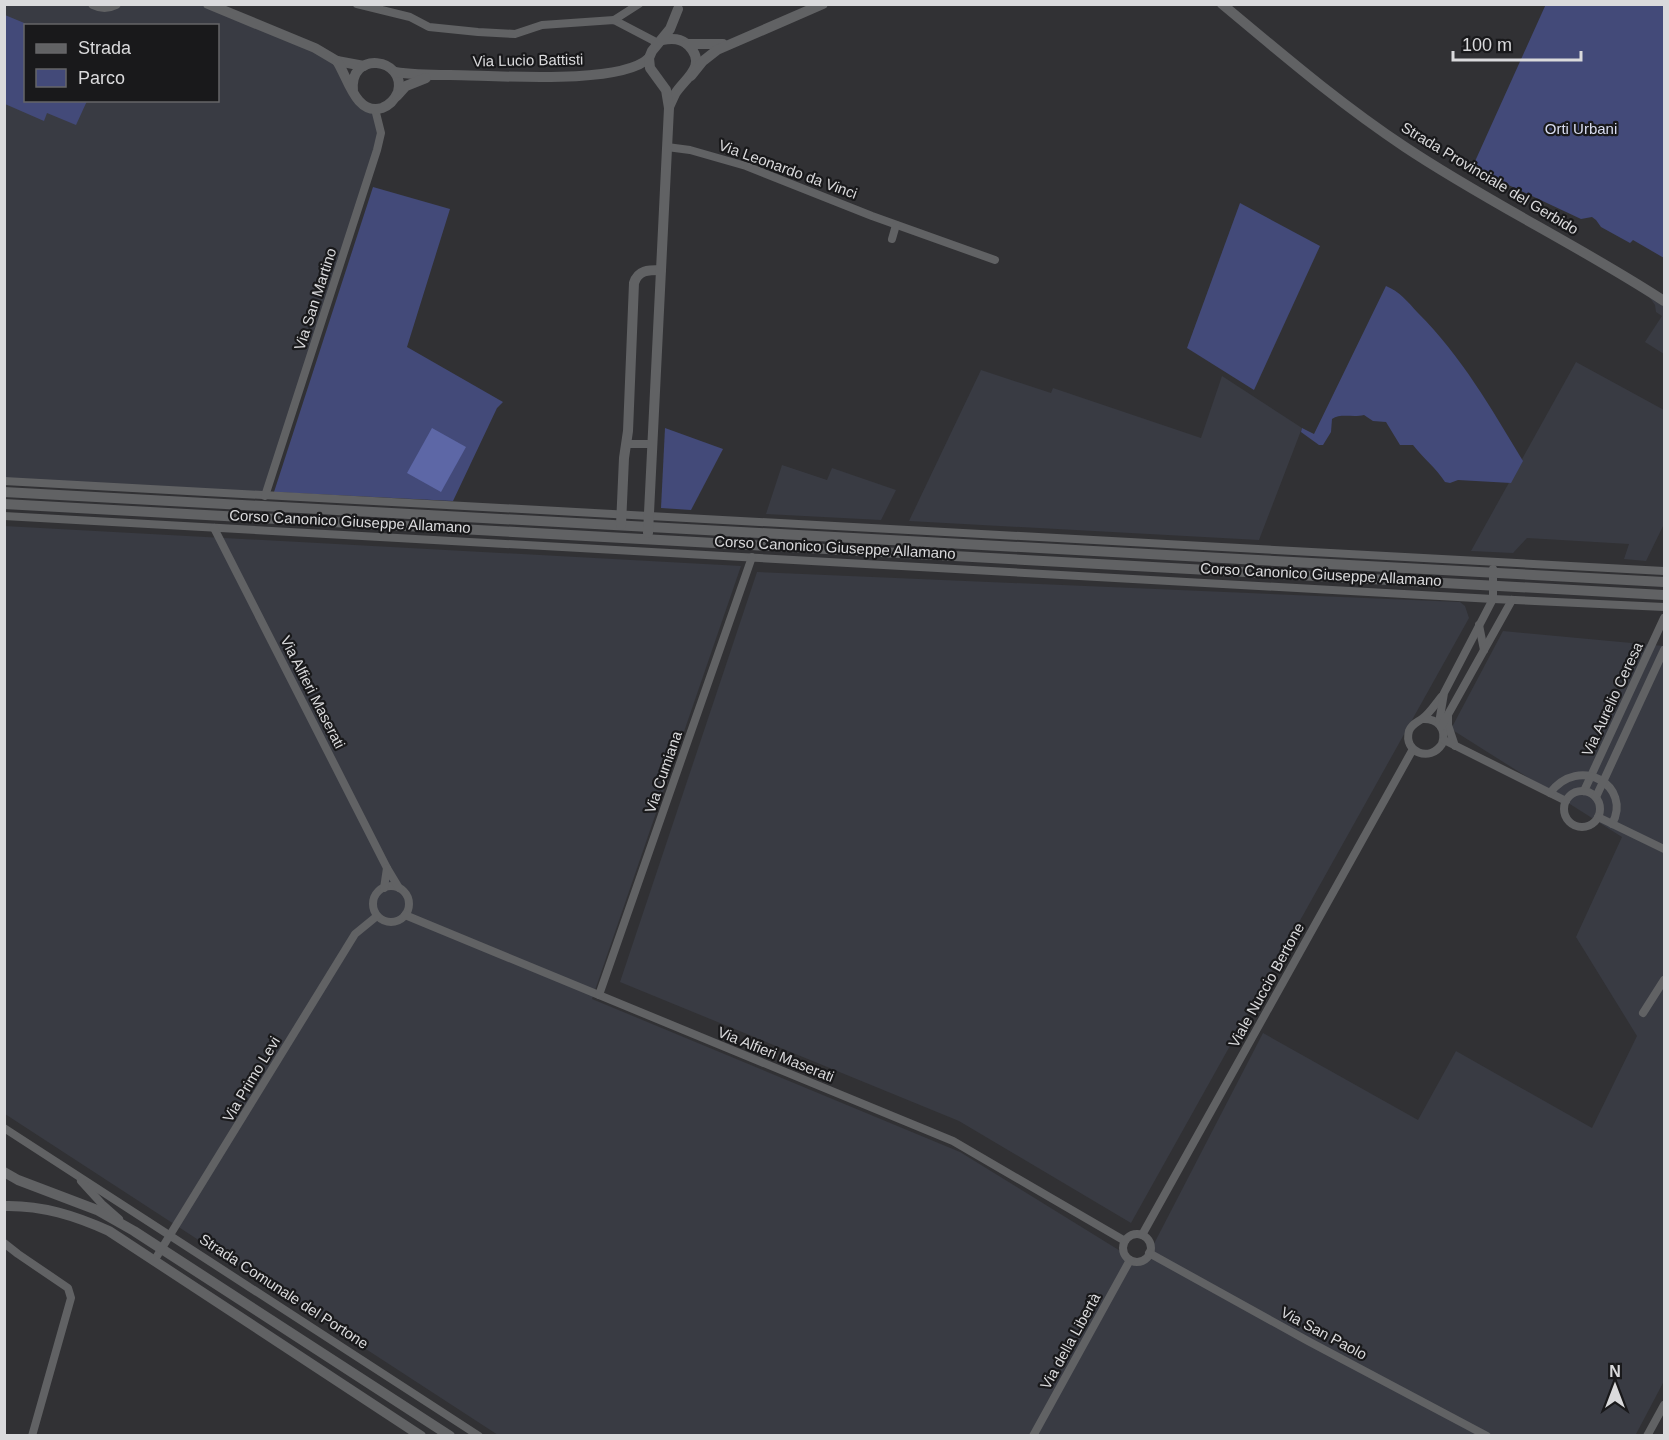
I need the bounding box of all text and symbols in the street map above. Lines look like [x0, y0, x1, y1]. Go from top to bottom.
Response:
legend [24, 24, 219, 102]
scale bar [1453, 24, 1580, 62]
text: 100 m [1462, 35, 1512, 55]
text: Strada [78, 38, 132, 58]
street label: Via Lucio Battisti [473, 51, 583, 69]
text: Parco [78, 68, 125, 88]
street label: Strada Provinciale del Gerbido [1398, 118, 1582, 238]
park label: Orti Urbani [1545, 120, 1617, 137]
street label: Via Leonardo da Vinci [716, 136, 860, 202]
street label: Via San Martino [290, 246, 340, 352]
street label: Corso Canonico Giuseppe Allamano [229, 506, 471, 536]
street label: Corso Canonico Giuseppe Allamano [714, 532, 956, 562]
street label: Corso Canonico Giuseppe Allamano [1200, 559, 1442, 589]
street label: Via Alfieri Maserati [277, 633, 349, 751]
street label: Via Aurelio Ceresa [1578, 639, 1646, 759]
street label: Via Cumiana [641, 728, 685, 815]
street label: Viale Nuccio Bertone [1225, 920, 1307, 1050]
street label: Via Alfieri Maserati [715, 1023, 837, 1085]
street label: Via Primo Levi [219, 1033, 283, 1125]
street label: Strada Comunale del Portone [196, 1230, 372, 1352]
street label: Via della Libertà [1037, 1289, 1104, 1392]
street label: Via San Paolo [1278, 1303, 1370, 1363]
north arrow [1585, 1356, 1645, 1416]
text: N [1609, 1363, 1621, 1380]

